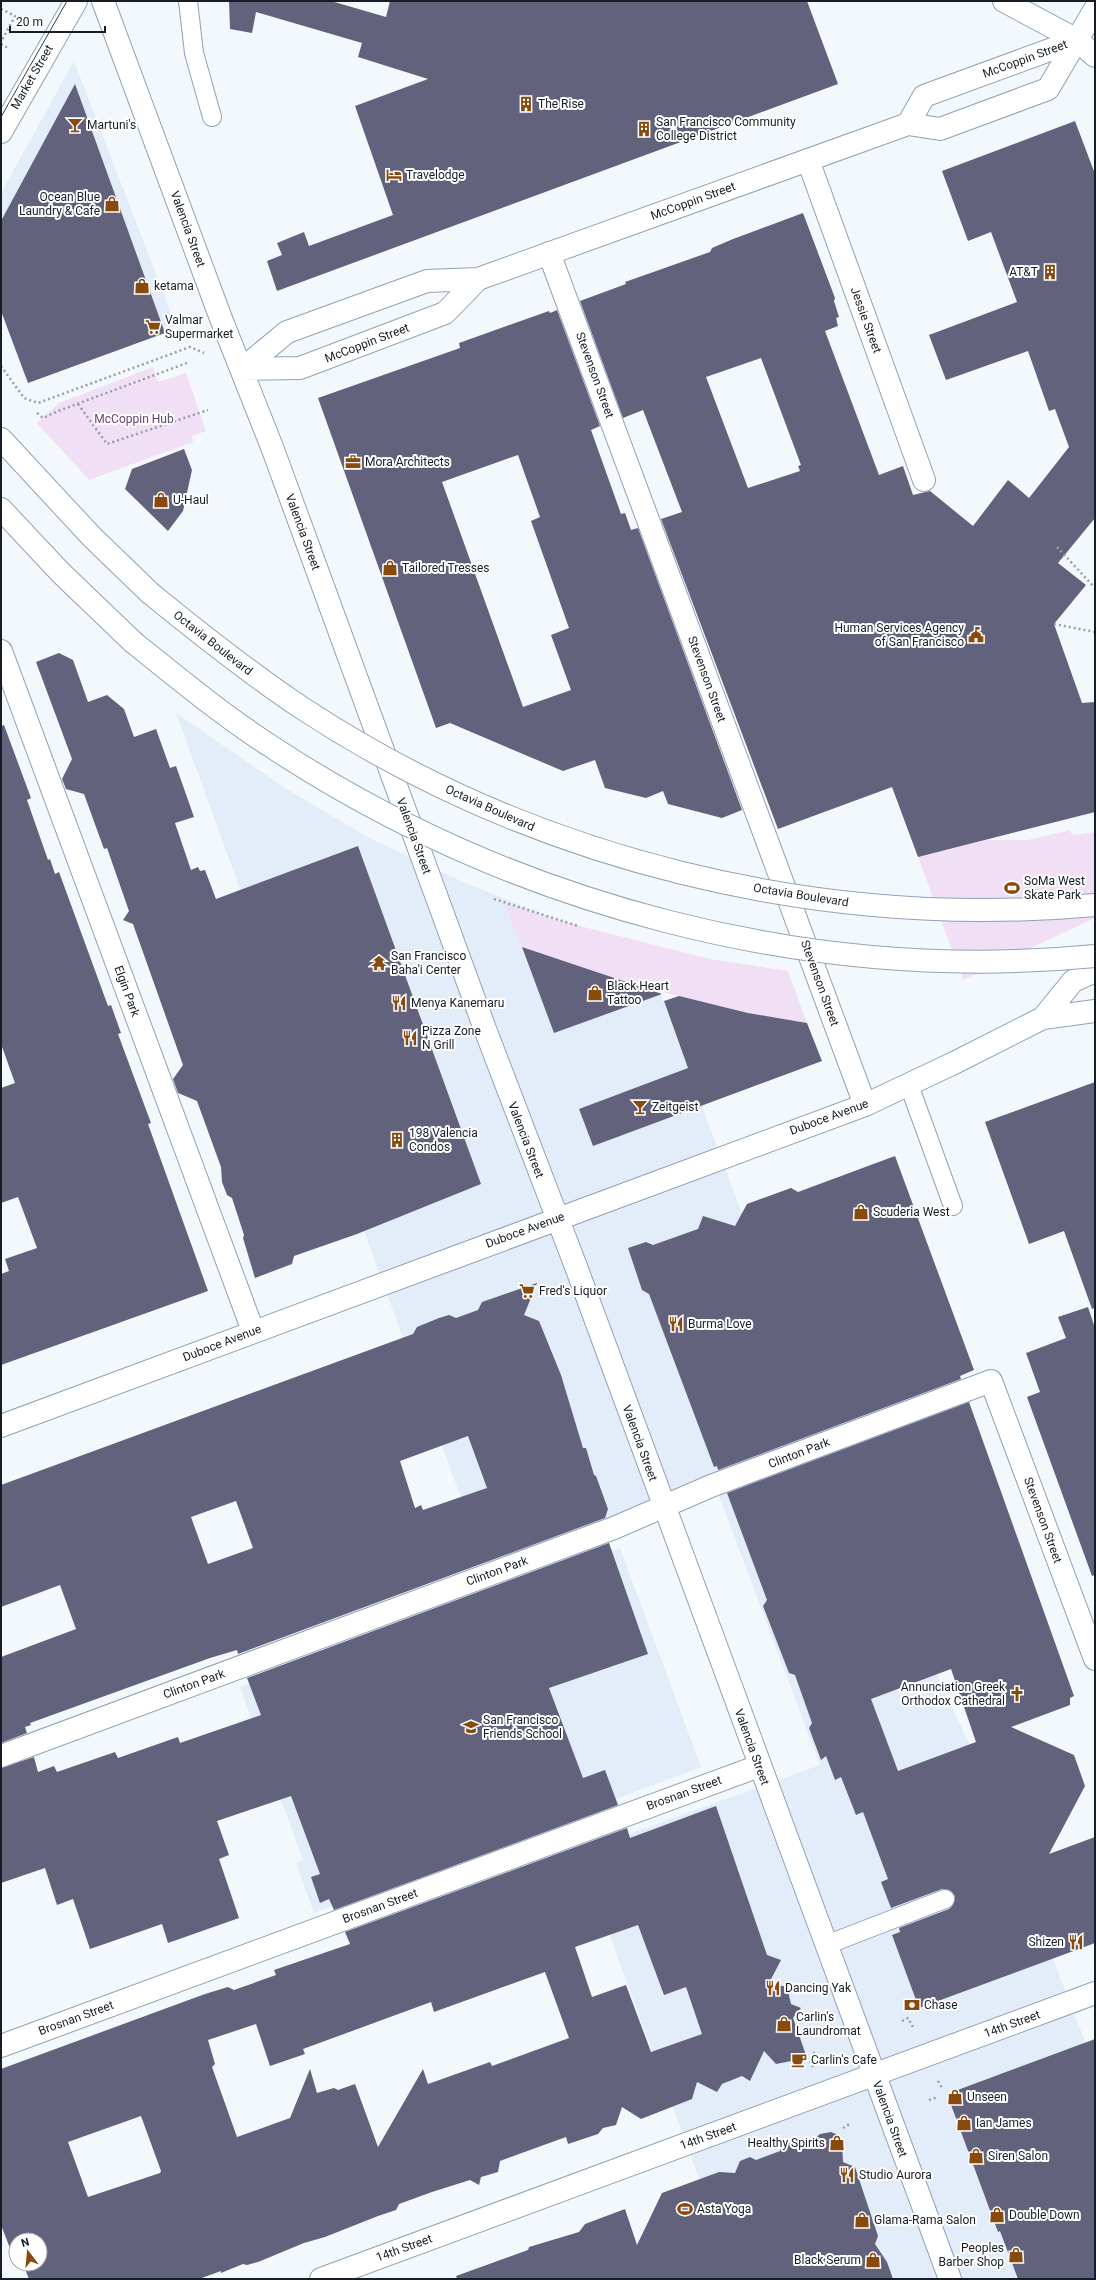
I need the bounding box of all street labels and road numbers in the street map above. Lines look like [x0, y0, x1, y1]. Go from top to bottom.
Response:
street label: McCoppin Street [981, 37, 1069, 81]
street label: Market Street [8, 42, 56, 112]
street label: McCoppin Street [649, 179, 737, 223]
street label: Valencia Street [168, 189, 208, 269]
street label: Jessie Street [848, 285, 884, 355]
street label: McCoppin Street [323, 320, 411, 365]
street label: Stevenson Street [573, 330, 617, 420]
street label: Valencia Street [283, 492, 323, 572]
street label: Octavia Boulevard [171, 608, 255, 678]
street label: Stevenson Street [685, 634, 729, 724]
street label: Octavia Boulevard [443, 782, 537, 834]
street label: Valencia Street [394, 796, 434, 876]
street label: Octavia Boulevard [752, 881, 850, 909]
street label: Stevenson Street [798, 938, 842, 1028]
street label: Elgin Park [111, 964, 143, 1019]
street label: Duboce Avenue [788, 1096, 870, 1138]
street label: Valencia Street [505, 1100, 547, 1180]
street label: Duboce Avenue [484, 1209, 566, 1251]
street label: Duboce Avenue [181, 1322, 263, 1364]
street label: Valencia Street [620, 1403, 660, 1483]
street label: Clinton Park [766, 1435, 833, 1471]
street label: Stevenson Street [1021, 1475, 1065, 1565]
street label: Clinton Park [464, 1553, 531, 1589]
street label: Clinton Park [161, 1666, 228, 1702]
street label: Valencia Street [732, 1707, 772, 1787]
street label: Brosnan Street [645, 1773, 724, 1813]
street label: Brosnan Street [341, 1886, 420, 1926]
street label: Brosnan Street [37, 1998, 116, 2038]
street label: 14th Street [982, 2007, 1042, 2041]
street label: Valencia Street [870, 2079, 910, 2159]
street label: 14th Street [678, 2119, 738, 2153]
street label: 14th Street [374, 2231, 434, 2265]

